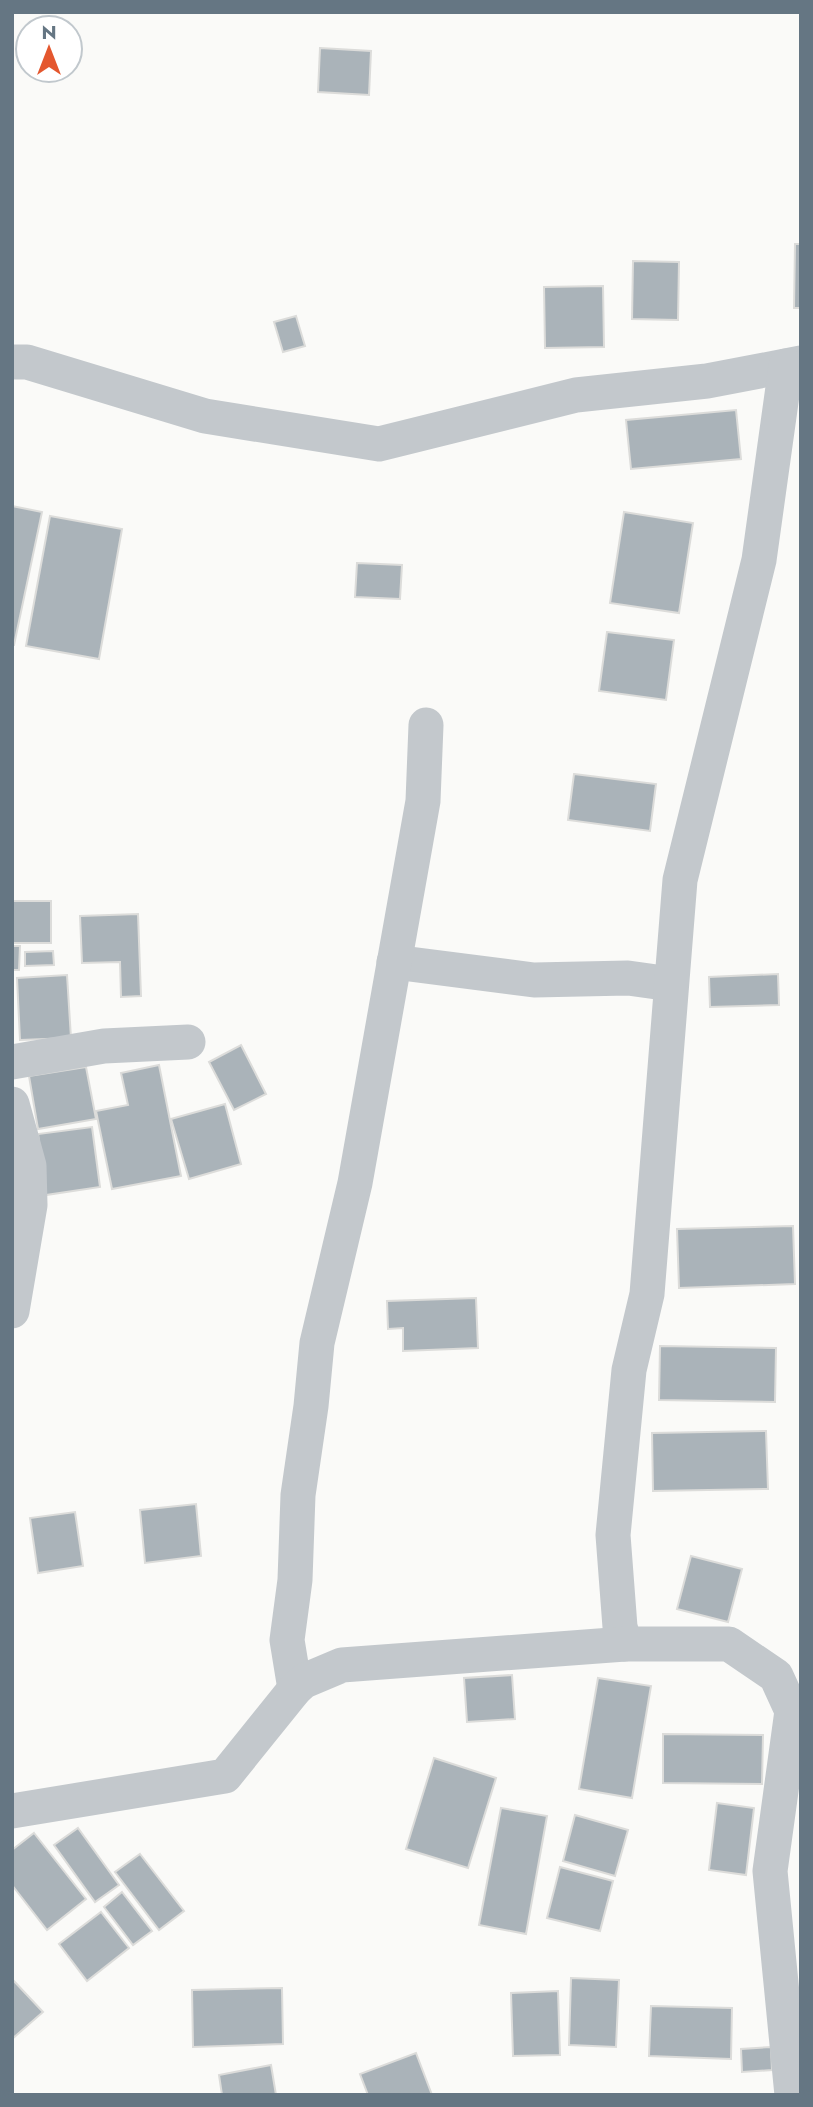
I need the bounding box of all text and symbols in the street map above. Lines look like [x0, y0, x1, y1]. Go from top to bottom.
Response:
north arrow [14, 14, 84, 84]
text: N [41, 19, 57, 46]

